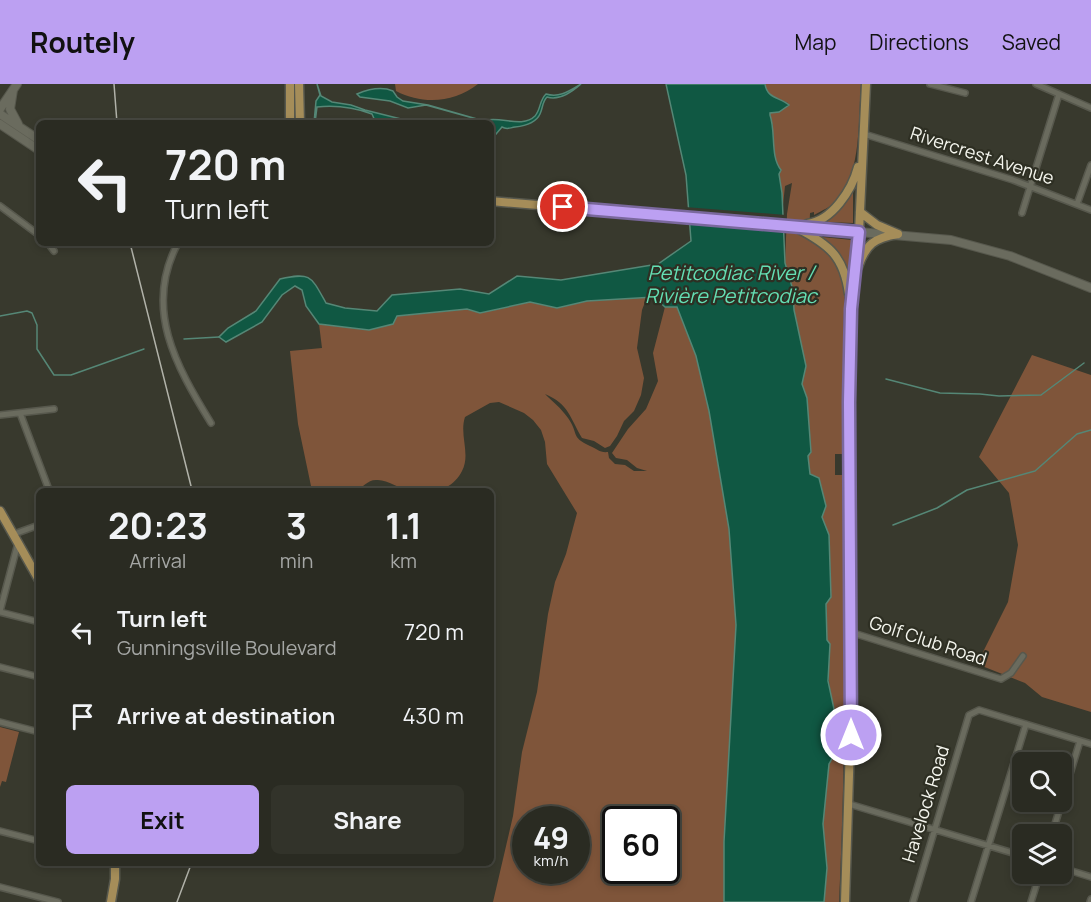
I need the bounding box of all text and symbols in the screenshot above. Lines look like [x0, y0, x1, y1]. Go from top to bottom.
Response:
text: Routely [30, 23, 135, 61]
text: Map [795, 28, 836, 56]
text: Directions [869, 28, 969, 56]
text: Saved [1002, 28, 1061, 56]
street label: Rivercrest Avenue [907, 120, 1057, 190]
text: 720 m [165, 135, 286, 193]
icon: left [66, 144, 144, 222]
pin [537, 181, 588, 232]
text: Turn left [165, 190, 269, 227]
icon: arrive [546, 190, 579, 223]
water label: Petitcodiac River / Rivière Petitcodiac [645, 259, 819, 309]
text: 20:23 [108, 501, 208, 550]
text: 3 [286, 501, 307, 550]
text: 1.1 [385, 501, 422, 550]
text: Arrival [129, 547, 186, 574]
text: min [280, 547, 313, 574]
text: km [390, 547, 417, 574]
text: Turn left [117, 604, 207, 634]
street label: Golf Club Road [866, 610, 990, 670]
icon: left [66, 616, 99, 649]
text: 720 m [404, 617, 464, 647]
text: Gunningsville Boulevard [117, 634, 337, 661]
icon: arrive [66, 700, 99, 733]
text: Arrive at destination [117, 701, 335, 731]
text: 430 m [402, 701, 464, 731]
position arrow [819, 703, 883, 767]
street label: Havelock Road [896, 742, 954, 865]
map controls [1012, 752, 1072, 884]
button: search [1012, 752, 1072, 812]
button: Exit [66, 785, 259, 854]
button: Share [271, 785, 464, 854]
speed limit sign: 60 [602, 806, 680, 884]
text: 49 [533, 817, 569, 858]
button: layers [1012, 824, 1072, 884]
text: km/h [534, 850, 568, 871]

